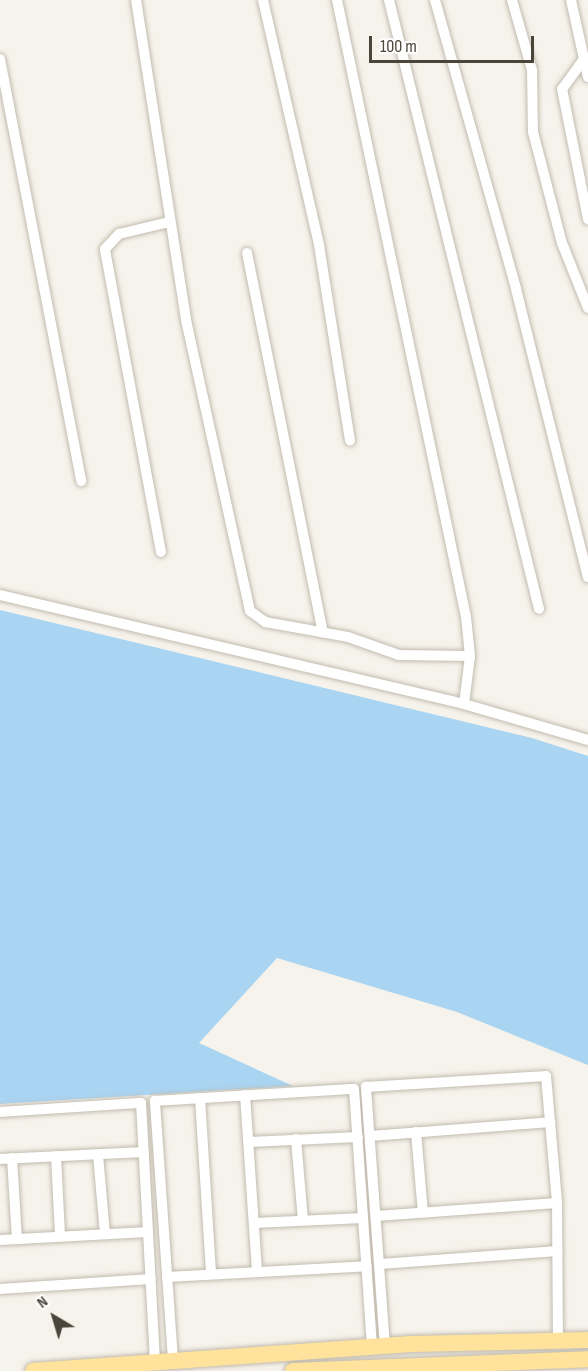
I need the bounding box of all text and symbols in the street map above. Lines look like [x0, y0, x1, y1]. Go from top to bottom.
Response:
scale bar [372, 24, 537, 62]
text: 100 m [380, 36, 417, 57]
north arrow [24, 1287, 84, 1347]
text: N [33, 1292, 52, 1313]

